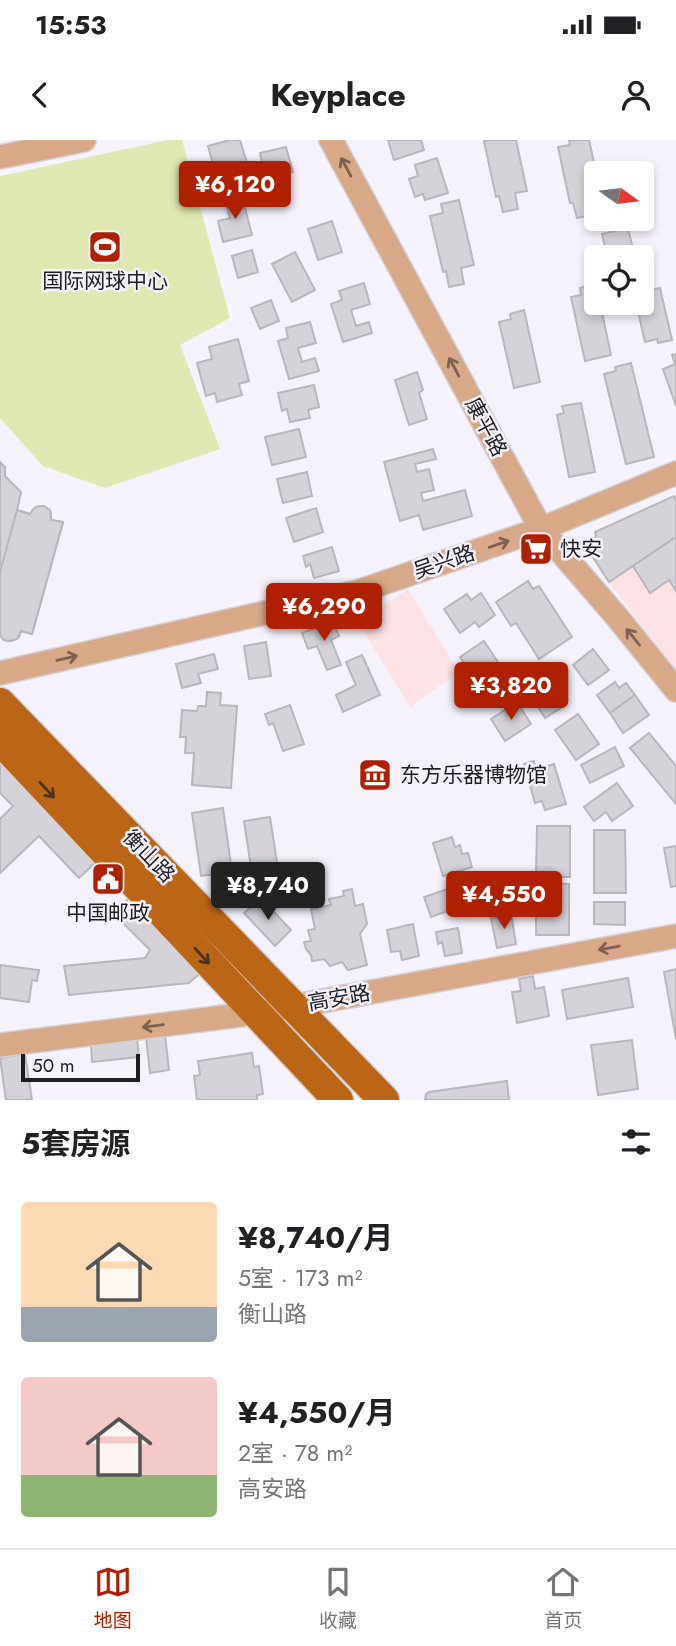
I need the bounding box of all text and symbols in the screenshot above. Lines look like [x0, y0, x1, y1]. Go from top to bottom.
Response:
text: 15:53 [35, 6, 106, 44]
text: Keyplace [270, 72, 406, 118]
icon: back [21, 76, 59, 114]
icon: person [617, 76, 655, 114]
one-way arrow [339, 157, 352, 178]
north arrow [584, 161, 654, 231]
map controls [584, 161, 654, 315]
pin: ¥6,120 [178, 162, 292, 221]
text: ¥6,120 [195, 167, 275, 201]
sports icon: 国际网球中心 [86, 228, 124, 266]
button: locate [584, 245, 654, 315]
place label: 国际网球中心 [42, 266, 168, 296]
one-way arrow [447, 358, 461, 378]
street label: 康平路 [458, 392, 514, 462]
supermarket icon: 快安 [517, 530, 555, 568]
place label: 快安 [560, 534, 602, 564]
one-way arrow [488, 537, 510, 550]
street label: 吴兴路 [409, 538, 479, 586]
pin: ¥6,290 [267, 584, 381, 643]
text: ¥6,290 [282, 589, 366, 623]
one-way arrow [626, 628, 641, 646]
one-way arrow [55, 651, 77, 664]
pin: ¥3,820 [454, 662, 568, 722]
text: ¥3,820 [470, 668, 552, 702]
museum icon: 东方乐器博物馆 [356, 756, 394, 794]
place label: 东方乐器博物馆 [400, 760, 547, 790]
one-way arrow [38, 781, 55, 798]
street label: 衡山路 [116, 823, 182, 889]
public building icon: 中国邮政 [89, 860, 127, 898]
pin: ¥8,740 [211, 862, 325, 922]
text: ¥8,740 [227, 868, 309, 902]
pin: ¥4,550 [447, 872, 561, 931]
text: ¥4,550 [462, 877, 546, 911]
place label: 中国邮政 [66, 898, 150, 928]
one-way arrow [598, 942, 621, 956]
one-way arrow [194, 947, 211, 964]
street label: 高安路 [305, 978, 373, 1018]
one-way arrow [142, 1020, 165, 1033]
scale bar [21, 1051, 140, 1083]
text: 50 m [32, 1052, 75, 1079]
text: 5套房源 [21, 1122, 130, 1165]
icon: filters [617, 1123, 655, 1161]
text: ¥8,740/月 [238, 1216, 393, 1259]
icon: home [77, 1230, 161, 1314]
text: 5室 · 173 m² [238, 1261, 362, 1295]
text: 衡山路 [238, 1297, 307, 1331]
text: ¥4,550/月 [238, 1391, 396, 1434]
icon: home [77, 1405, 161, 1489]
text: 2室 · 78 m² [238, 1436, 352, 1470]
text: 高安路 [238, 1472, 307, 1506]
tab: 地图 [94, 1563, 132, 1634]
tab: 收藏 [319, 1563, 357, 1634]
tab: 首页 [544, 1563, 582, 1634]

